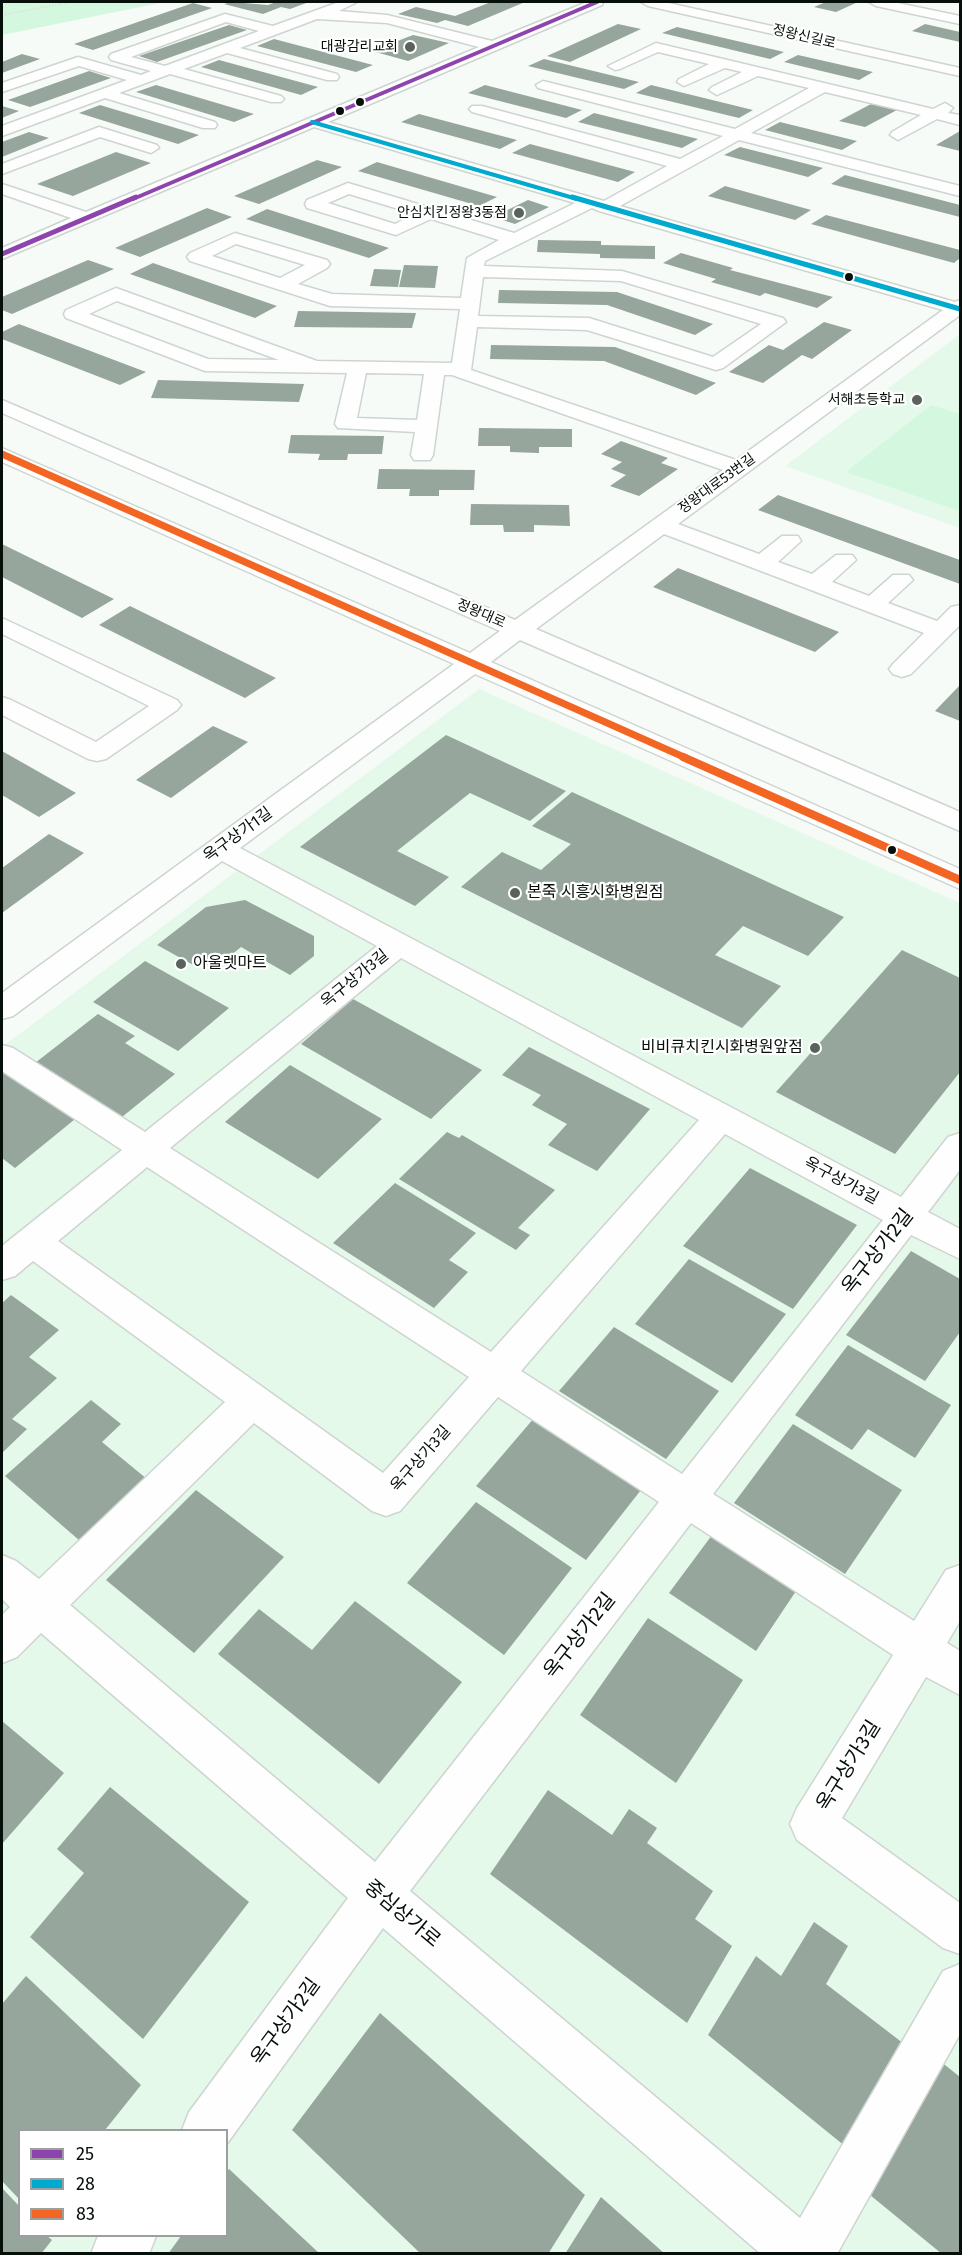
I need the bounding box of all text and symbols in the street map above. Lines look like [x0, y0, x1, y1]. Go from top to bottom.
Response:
street label: 정왕신길로 [771, 22, 837, 52]
place label: 대광감리교회 [321, 39, 398, 55]
marker: 대광감리교회 [403, 40, 417, 54]
unlabelled marker [354, 96, 366, 108]
unlabelled marker [334, 105, 346, 117]
place label: 안심치킨정왕3동점 [397, 205, 507, 221]
marker: 안심치킨정왕3동점 [512, 206, 526, 220]
unlabelled marker [843, 271, 855, 283]
place label: 서해초등학교 [828, 392, 905, 408]
marker: 서해초등학교 [910, 393, 924, 407]
street label: 정왕대로53번길 [675, 450, 759, 518]
street label: 정왕대로 [454, 596, 508, 632]
street label: 옥구상가1길 [200, 804, 276, 866]
unlabelled marker [886, 844, 898, 856]
place label: 본죽 시흥시화병원점 [527, 883, 664, 903]
marker: 본죽 시흥시화병원점 [508, 886, 522, 900]
street label: 옥구상가3길 [317, 946, 393, 1012]
place label: 아울렛마트 [193, 954, 267, 974]
marker: 아울렛마트 [174, 957, 188, 971]
place label: 비비큐치킨시화병원앞점 [641, 1038, 803, 1058]
marker: 비비큐치킨시화병원앞점 [808, 1041, 822, 1055]
street label: 옥구상가3길 [800, 1153, 882, 1209]
street label: 옥구상가2길 [837, 1204, 919, 1300]
street label: 옥구상가3길 [387, 1422, 455, 1496]
street label: 옥구상가2길 [539, 1588, 621, 1684]
street label: 옥구상가3길 [812, 1716, 886, 1816]
street label: 중심상가로 [359, 1875, 445, 1953]
street label: 옥구상가2길 [246, 1974, 326, 2070]
legend [18, 2129, 228, 2237]
text: 25 [76, 2143, 94, 2165]
text: 28 [76, 2173, 95, 2195]
text: 83 [76, 2203, 95, 2225]

